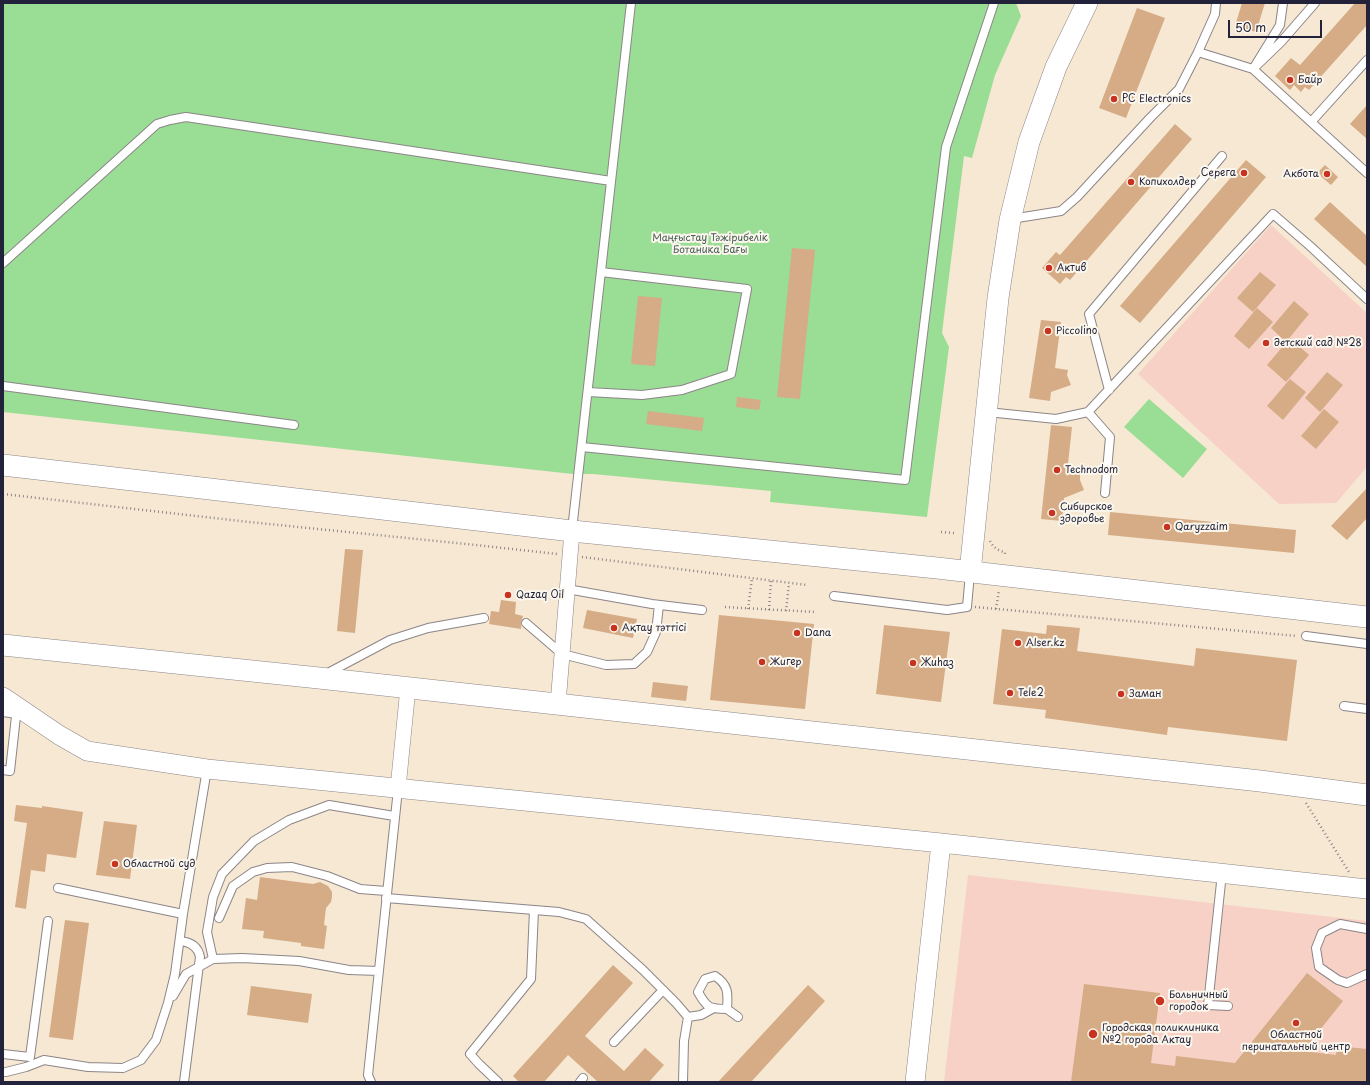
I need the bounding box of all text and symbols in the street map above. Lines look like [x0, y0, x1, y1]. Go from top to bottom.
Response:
scale bar [1230, 12, 1324, 38]
text: 50 m [1235, 18, 1266, 36]
place label: Байр [1298, 74, 1322, 86]
marker: Байр [1285, 75, 1295, 85]
place label: PC Electronics [1122, 93, 1191, 105]
marker: PC Electronics [1109, 94, 1119, 104]
place label: Cерега [1201, 167, 1236, 179]
marker: Cерега [1239, 168, 1249, 178]
place label: Акбота [1283, 168, 1319, 180]
marker: Акбота [1322, 169, 1332, 179]
place label: Копихолдер [1139, 176, 1196, 188]
marker: Копихолдер [1126, 177, 1136, 187]
park label: Маңғыстау Тәжірибелік Ботаника Бағы [652, 232, 768, 256]
place label: Актив [1057, 262, 1086, 274]
marker: Актив [1044, 263, 1054, 273]
place label: Piccolino [1056, 325, 1097, 337]
marker: Piccolino [1043, 326, 1053, 336]
place label: детский сад №28 [1274, 337, 1362, 349]
marker: детский сад №28 [1261, 338, 1271, 348]
place label: Technodom [1065, 464, 1118, 476]
marker: Technodom [1052, 465, 1062, 475]
place label: Сибирское здоровье [1060, 501, 1112, 524]
marker: Сибирское здоровье [1047, 508, 1057, 518]
place label: Qaryzzaim [1175, 521, 1228, 533]
marker: Qaryzzaim [1162, 522, 1172, 532]
place label: Qazaq Oil [516, 589, 564, 601]
marker: Qazaq Oil [503, 590, 513, 600]
place label: Ақтау тәттісі [622, 622, 686, 634]
marker: Ақтау тәттісі [609, 623, 619, 633]
place label: Dana [805, 627, 831, 639]
marker: Dana [792, 628, 802, 638]
place label: Alser.kz [1026, 637, 1064, 649]
marker: Alser.kz [1013, 638, 1023, 648]
place label: Жигер [770, 656, 801, 668]
marker: Жигер [757, 657, 767, 667]
place label: Жиhаз [921, 657, 954, 669]
marker: Жиhаз [908, 658, 918, 668]
place label: Tele2 [1018, 687, 1044, 699]
marker: Tele2 [1005, 688, 1015, 698]
place label: Заман [1129, 688, 1161, 700]
marker: Заман [1116, 689, 1126, 699]
place label: Областной суд [123, 858, 195, 870]
marker: Областной суд [110, 859, 120, 869]
place label: Больничный городок [1169, 989, 1228, 1012]
marker: Больничный городок [1154, 995, 1166, 1007]
marker: Областной перинатальный центр [1291, 1018, 1301, 1028]
place label: Городская поликлиника №2 города Актау [1102, 1022, 1219, 1046]
marker: Городская поликлиника №2 города Актау [1087, 1028, 1099, 1040]
place label: Областной перинатальный центр [1242, 1029, 1350, 1052]

